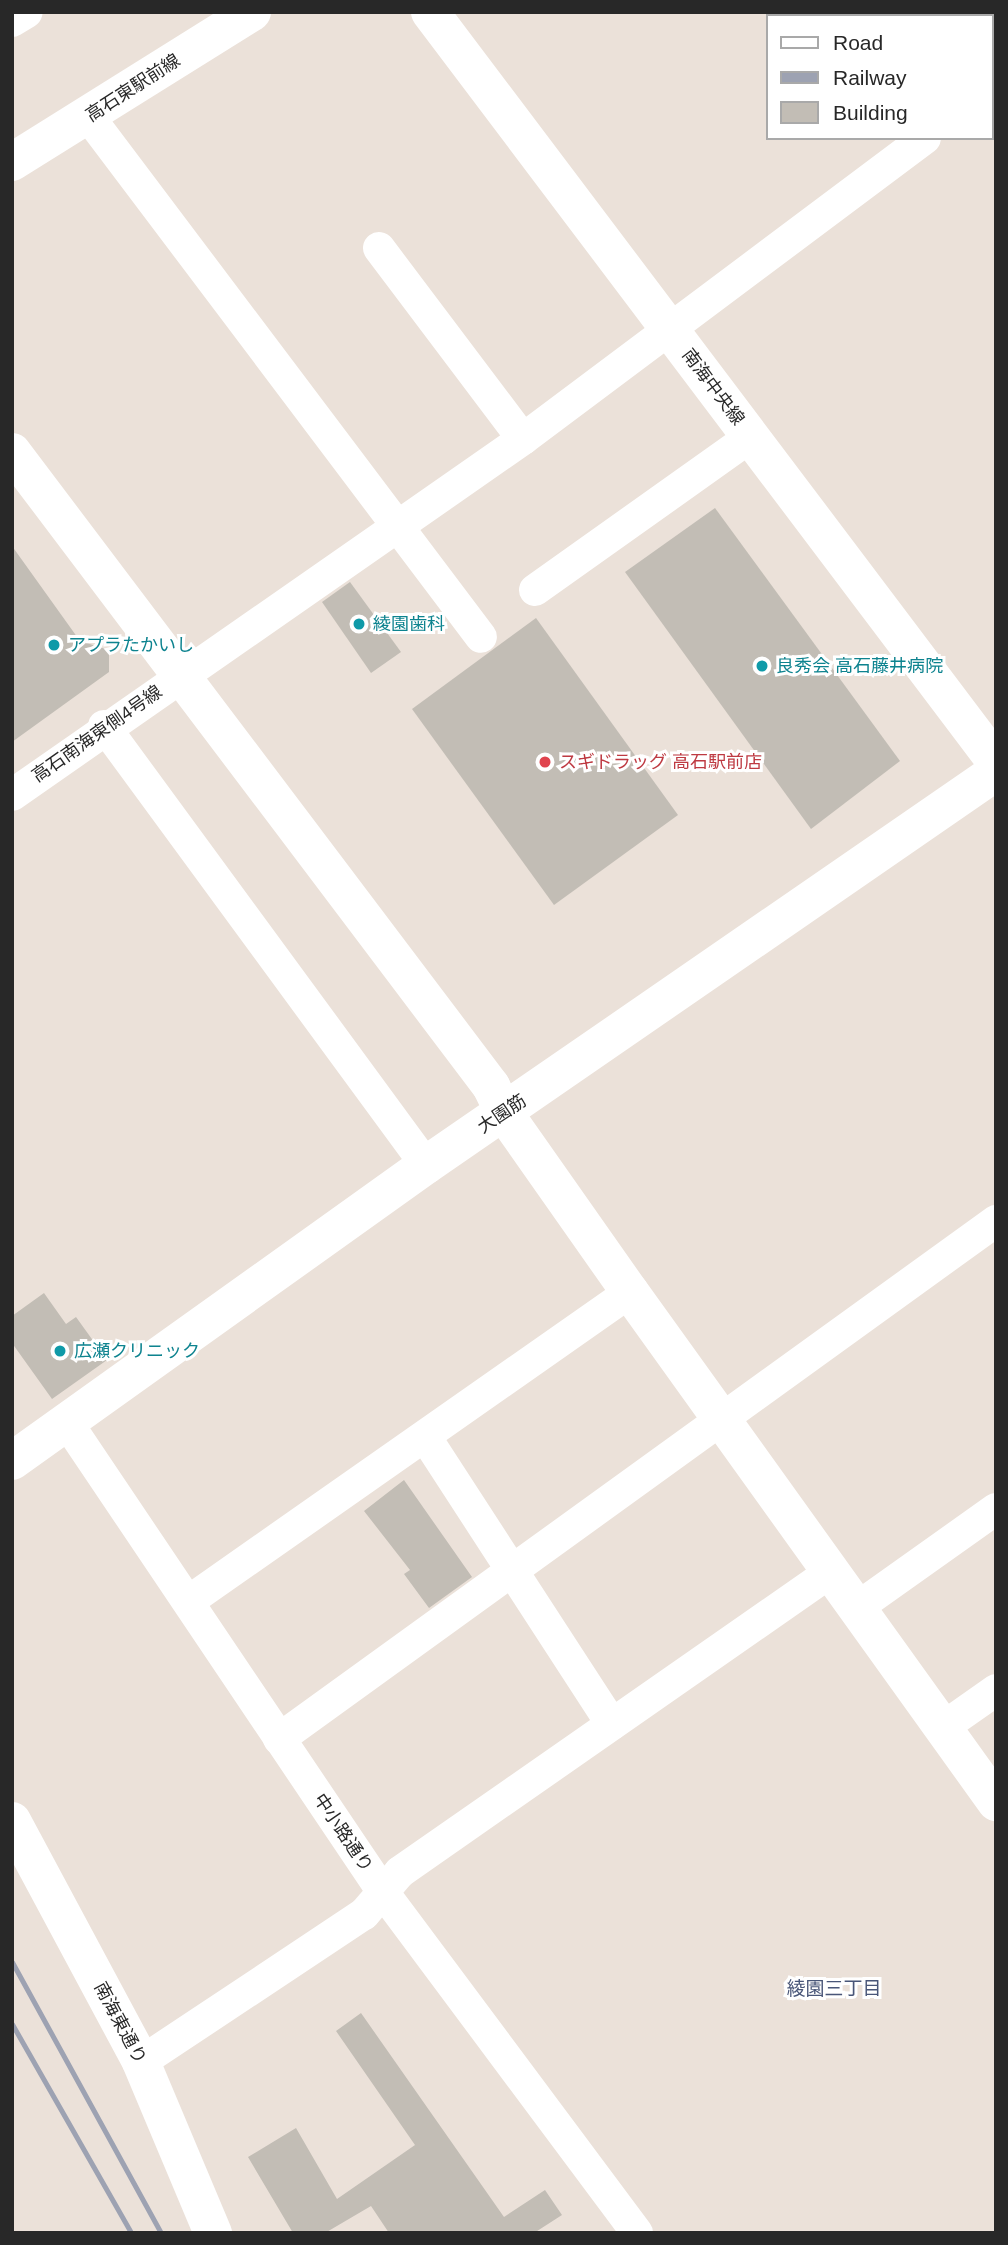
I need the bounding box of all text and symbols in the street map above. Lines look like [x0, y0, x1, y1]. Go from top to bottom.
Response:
legend [766, 14, 994, 140]
text: Road [833, 31, 883, 54]
street label: 高石東駅前線 [82, 50, 184, 126]
text: Railway [833, 66, 907, 89]
text: Building [833, 101, 908, 124]
street label: 南海中央線 [677, 345, 749, 429]
place label: 綾園歯科 [373, 613, 445, 635]
marker: 綾園歯科 [351, 616, 367, 632]
place label: アプラたかいし [68, 634, 194, 656]
marker: アプラたかいし [46, 637, 62, 653]
place label: 良秀会 高石藤井病院 [776, 655, 943, 677]
marker: 良秀会 高石藤井病院 [754, 658, 770, 674]
street label: 高石南海東側4号線 [28, 681, 166, 787]
place label: スギドラッグ 高石駅前店 [559, 751, 762, 773]
marker: スギドラッグ 高石駅前店 [537, 754, 553, 770]
street label: 大園筋 [474, 1090, 530, 1138]
place label: 広瀬クリニック [74, 1340, 200, 1362]
marker: 広瀬クリニック [52, 1343, 68, 1359]
street label: 中小路通り [309, 1790, 377, 1876]
street label: 南海東通り [89, 1978, 151, 2068]
district label: 綾園三丁目 [787, 1978, 881, 2000]

